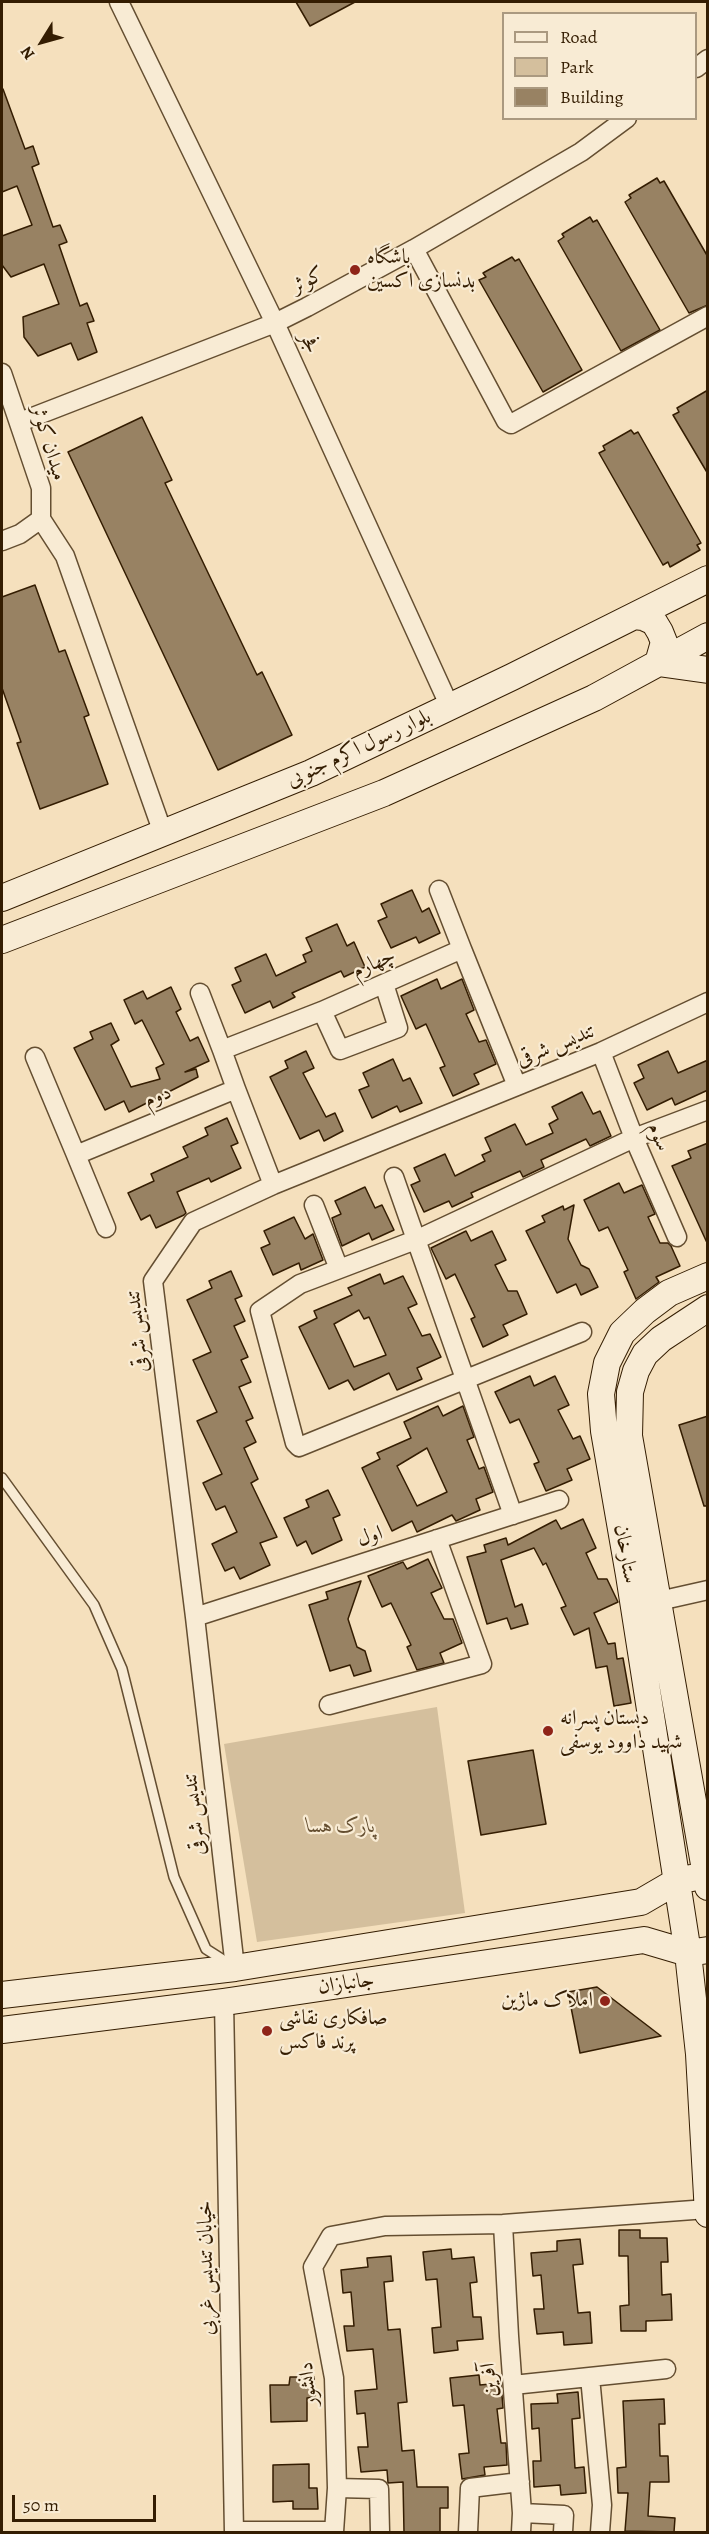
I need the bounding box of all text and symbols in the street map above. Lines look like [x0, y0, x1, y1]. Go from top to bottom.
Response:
north arrow [12, 12, 72, 72]
legend [502, 12, 697, 120]
text: Road [560, 25, 597, 49]
text: N [15, 42, 40, 64]
text: Park [560, 55, 594, 79]
text: Building [560, 85, 624, 109]
place label: باشگاه بدنسازی اکسین [367, 245, 475, 295]
street label: کوثر [287, 262, 329, 300]
marker: باشگاه بدنسازی اکسین [348, 263, 362, 277]
street label: فجر [293, 328, 325, 358]
street label: میدان کوثر [25, 402, 71, 484]
street label: بلوار رسول اکرم جنوبی [283, 704, 435, 794]
street label: چهارم [348, 943, 400, 985]
street label: تندیس شرقی [513, 1019, 599, 1073]
street label: دوم [141, 1080, 175, 1114]
street label: سوم [641, 1119, 675, 1155]
street label: تندیس شرقی [121, 1288, 155, 1374]
street label: اول [354, 1521, 386, 1553]
street label: ستارخان [607, 1522, 643, 1586]
place label: دبستان پسرانه شهید داوود یوسفی [560, 1706, 683, 1756]
marker: دبستان پسرانه شهید داوود یوسفی [541, 1724, 555, 1738]
street label: تندیس شرقی [178, 1771, 212, 1857]
park label: پارک هسا [306, 1814, 376, 1840]
street label: جانبازان [316, 1968, 376, 2000]
place label: املاک ماژین [501, 1988, 593, 2014]
marker: املاک ماژین [598, 1994, 612, 2008]
place label: صافکاری نقاشی پرند فاکس [279, 2006, 388, 2056]
marker: صافکاری نقاشی پرند فاکس [260, 2024, 274, 2038]
street label: خیابان تندیس غربی [193, 2200, 221, 2336]
street label: دانشور [294, 2361, 324, 2407]
street label: آفرین [476, 2362, 504, 2398]
scale bar [15, 2483, 159, 2521]
text: 50 m [23, 2493, 59, 2517]

